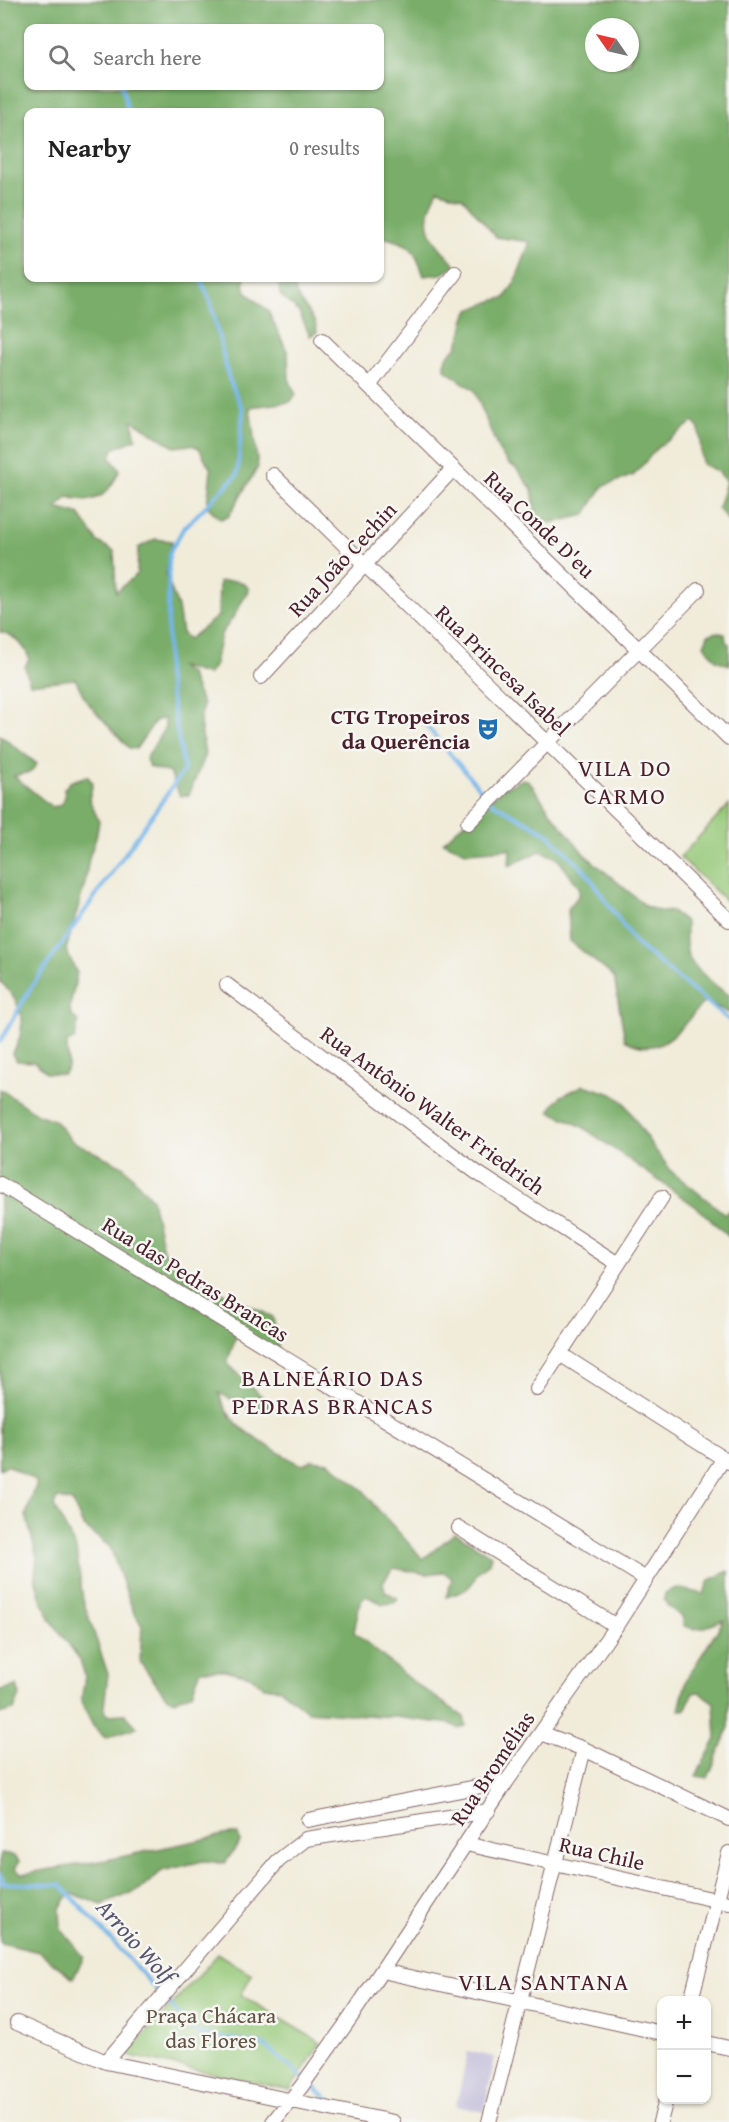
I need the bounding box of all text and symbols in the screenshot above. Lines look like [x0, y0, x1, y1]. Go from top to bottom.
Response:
north arrow [585, 18, 639, 72]
search box [24, 24, 384, 90]
icon: search [45, 41, 78, 74]
text: Search here [93, 41, 202, 73]
text: Nearby [48, 128, 131, 167]
text: 0 results [289, 133, 360, 162]
street label: Rua Conde D'eu [477, 463, 603, 585]
street label: Rua João Cechin [280, 494, 404, 624]
street label: Rua Princesa Isabel [428, 597, 578, 743]
place label: CTG Tropeiros da Querência [331, 700, 471, 757]
theatre icon: CTG Tropeiros da Querência [475, 716, 501, 742]
district label: VILA DO CARMO [578, 750, 672, 813]
street label: Rua Antônio Walter Friedrich [314, 1018, 552, 1203]
street label: Rua das Pedras Brancas [96, 1208, 296, 1350]
district label: BALNEÁRIO DAS PEDRAS BRANCAS [232, 1360, 434, 1423]
street label: Rua Bromélias [442, 1704, 542, 1832]
street label: Rua Chile [556, 1828, 648, 1878]
water label: Arroio Wolf [88, 1890, 187, 1995]
district label: VILA SANTANA [458, 1964, 630, 1999]
map controls [657, 1996, 711, 2104]
button: + [657, 1996, 711, 2050]
park label: Praça Chácara das Flores [146, 1999, 277, 2056]
button: − [657, 2050, 711, 2104]

